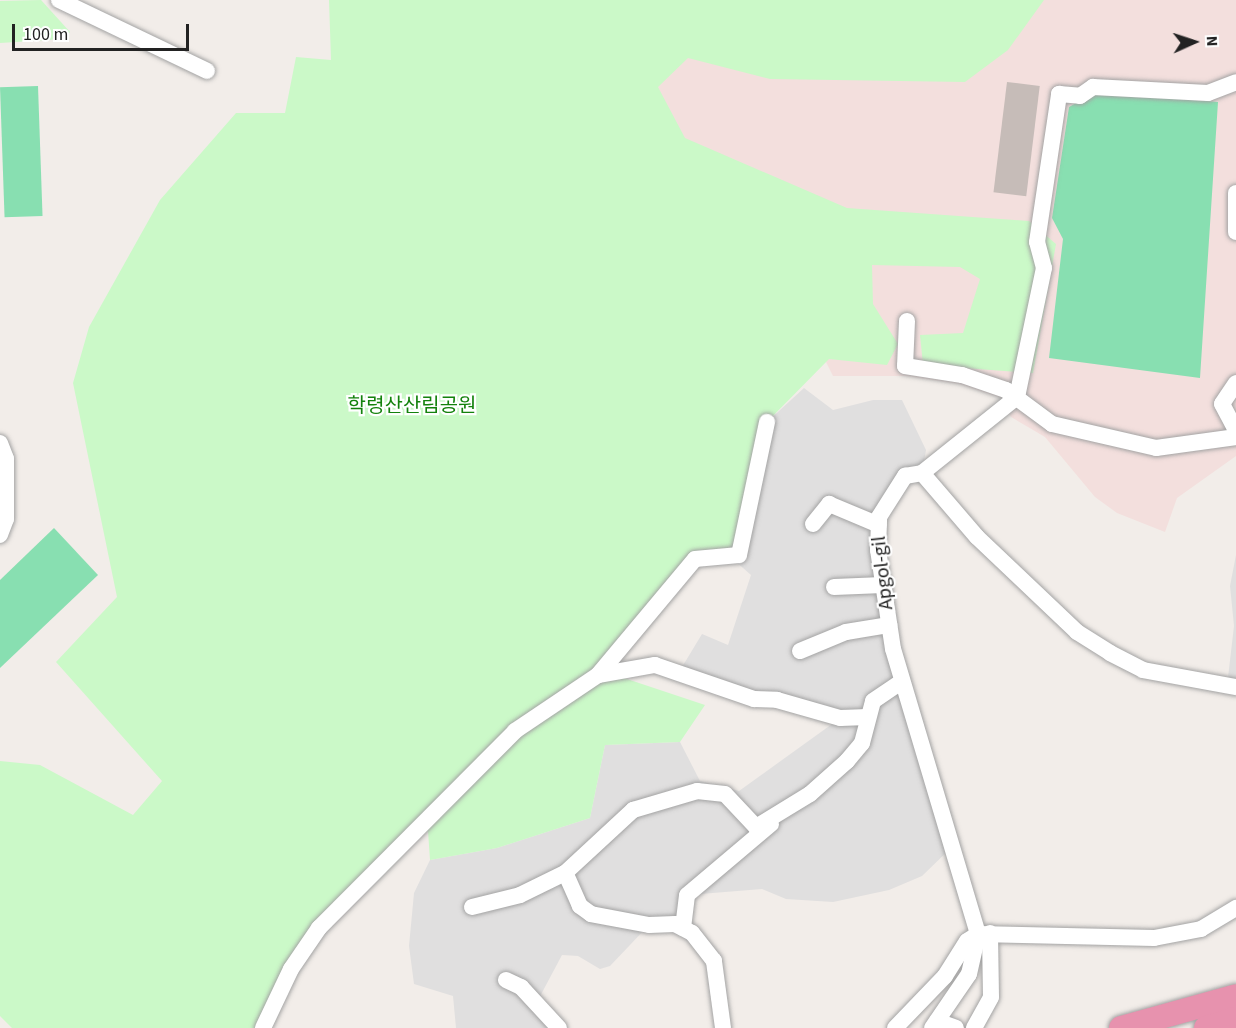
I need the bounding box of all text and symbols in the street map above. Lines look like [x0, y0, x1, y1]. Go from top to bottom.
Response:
scale bar [15, 12, 192, 50]
north arrow [1164, 12, 1224, 72]
text: 100 m [23, 22, 68, 47]
text: N [1201, 35, 1223, 47]
park label: 학령산산림공원 [348, 394, 476, 418]
street label: Apgol-gil [867, 535, 899, 611]

